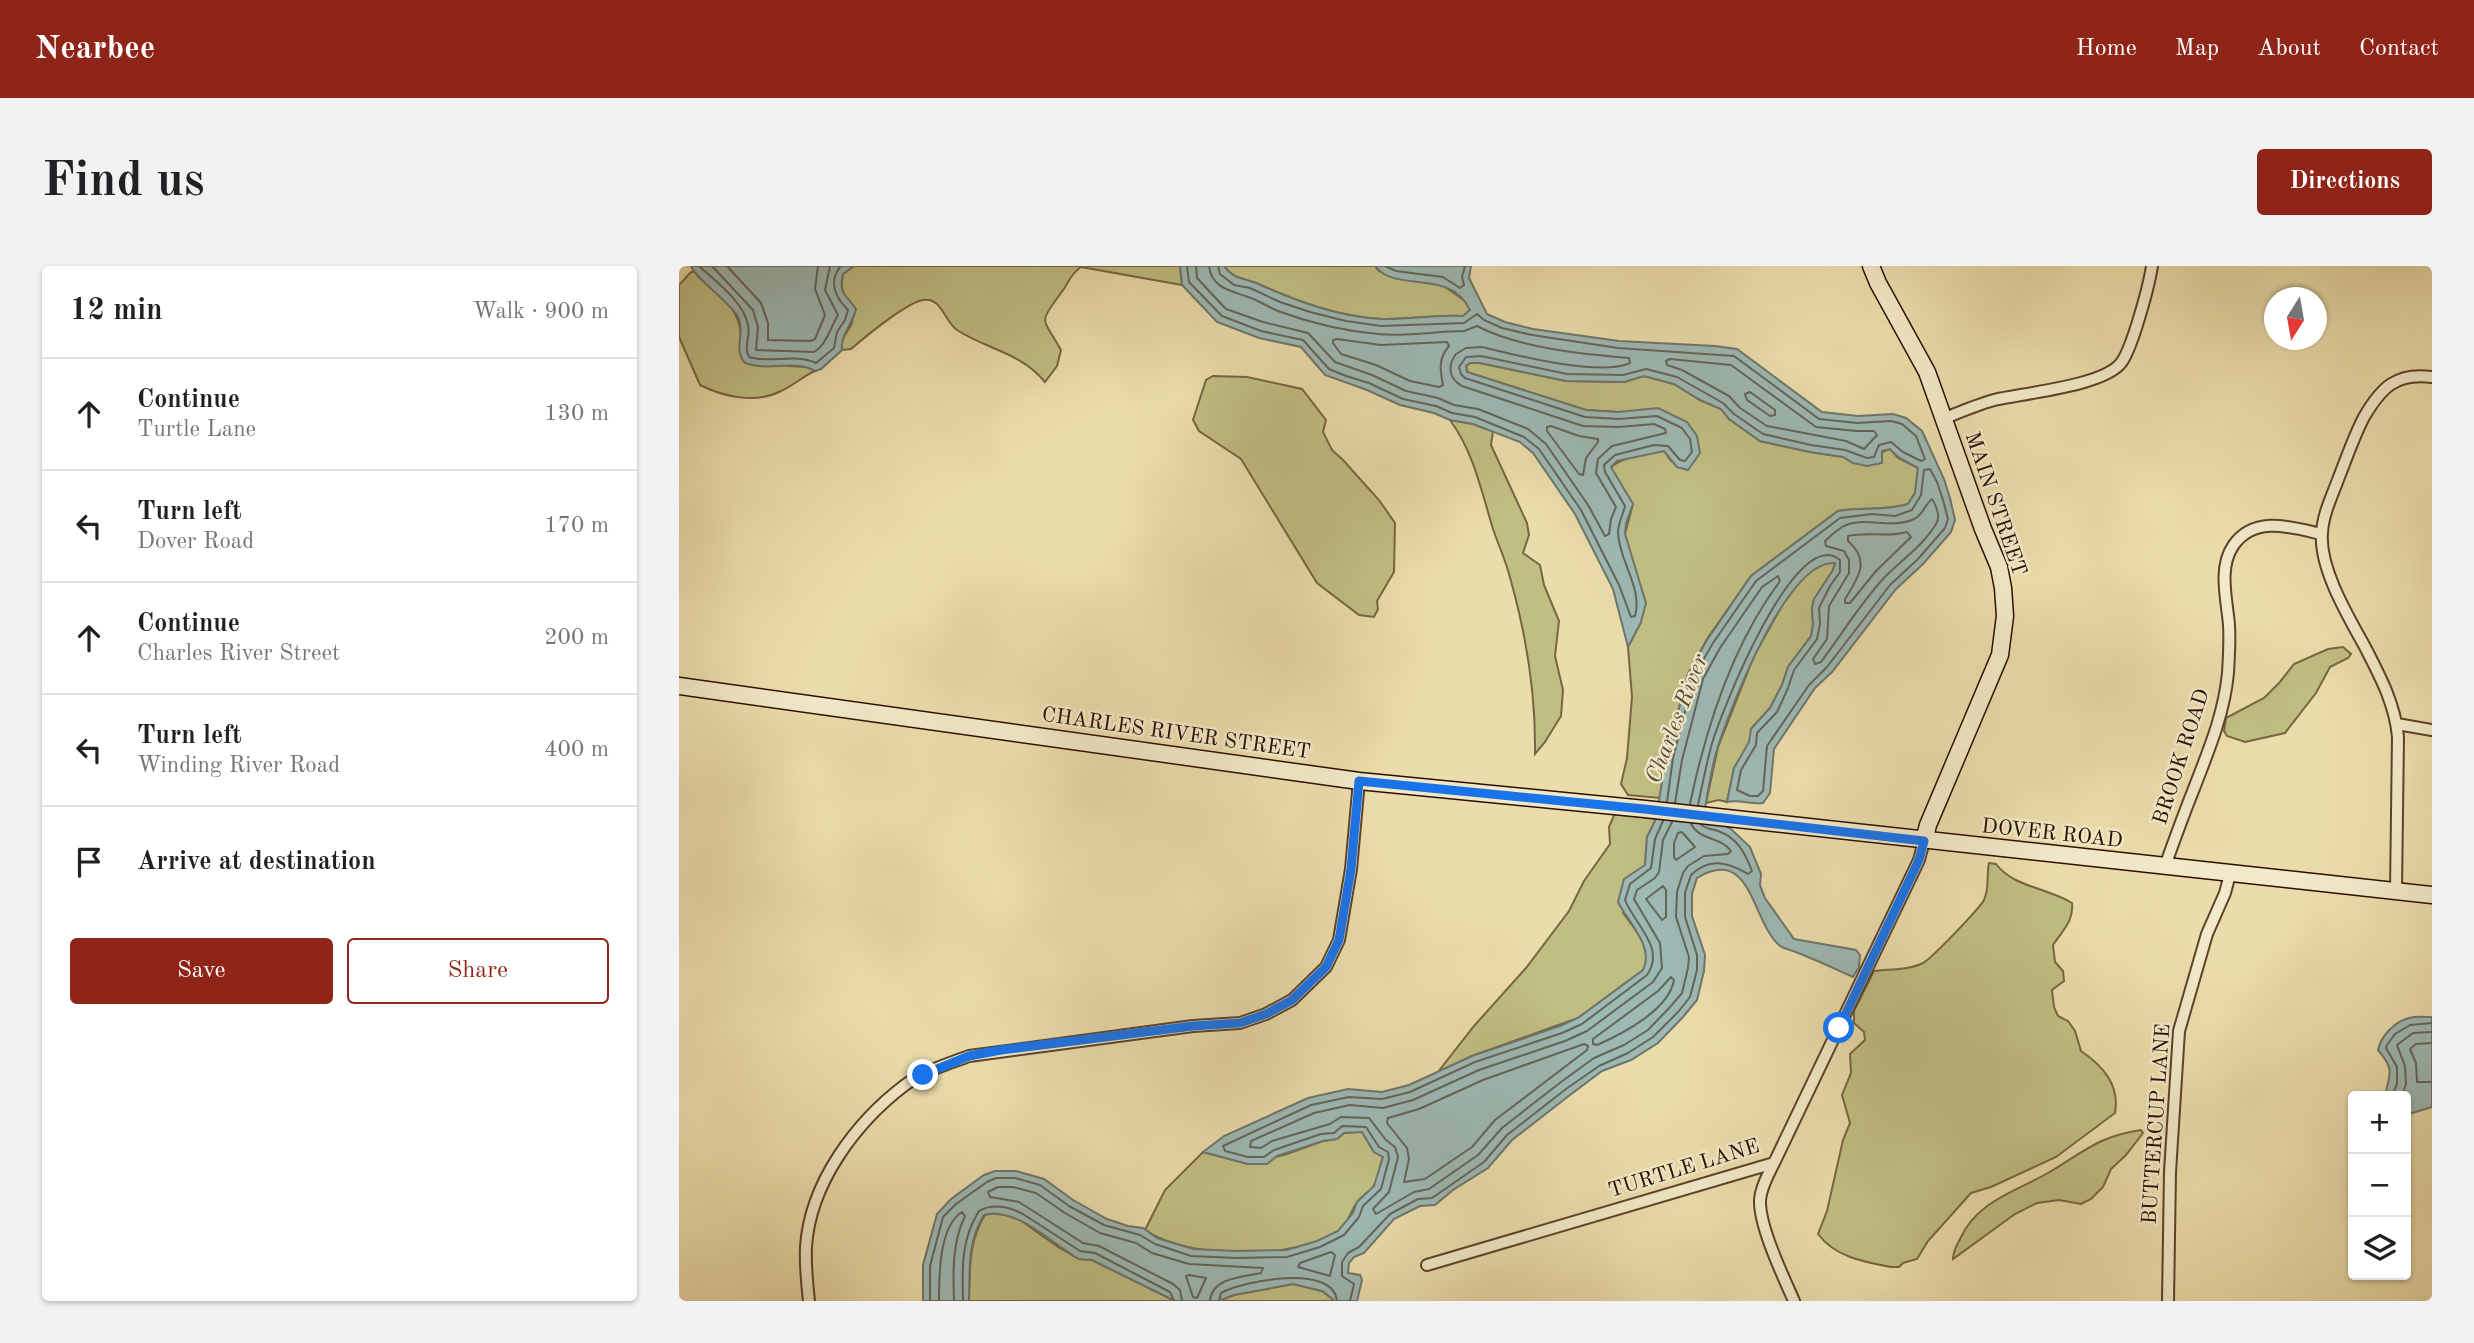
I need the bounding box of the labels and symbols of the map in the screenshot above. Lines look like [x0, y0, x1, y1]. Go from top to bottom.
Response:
north arrow [2264, 287, 2327, 350]
street label: MAIN STREET [1960, 429, 2030, 579]
water label: Charles River [1642, 650, 1713, 787]
street label: BROOK ROAD [2150, 686, 2214, 828]
street label: CHARLES RIVER STREET [1040, 705, 1312, 763]
street label: DOVER ROAD [1980, 816, 2124, 852]
route start [1823, 1012, 1854, 1043]
street label: BUTTERCUP LANE [2140, 1023, 2174, 1225]
route end [907, 1059, 938, 1090]
street label: TURTLE LANE [1606, 1136, 1762, 1202]

